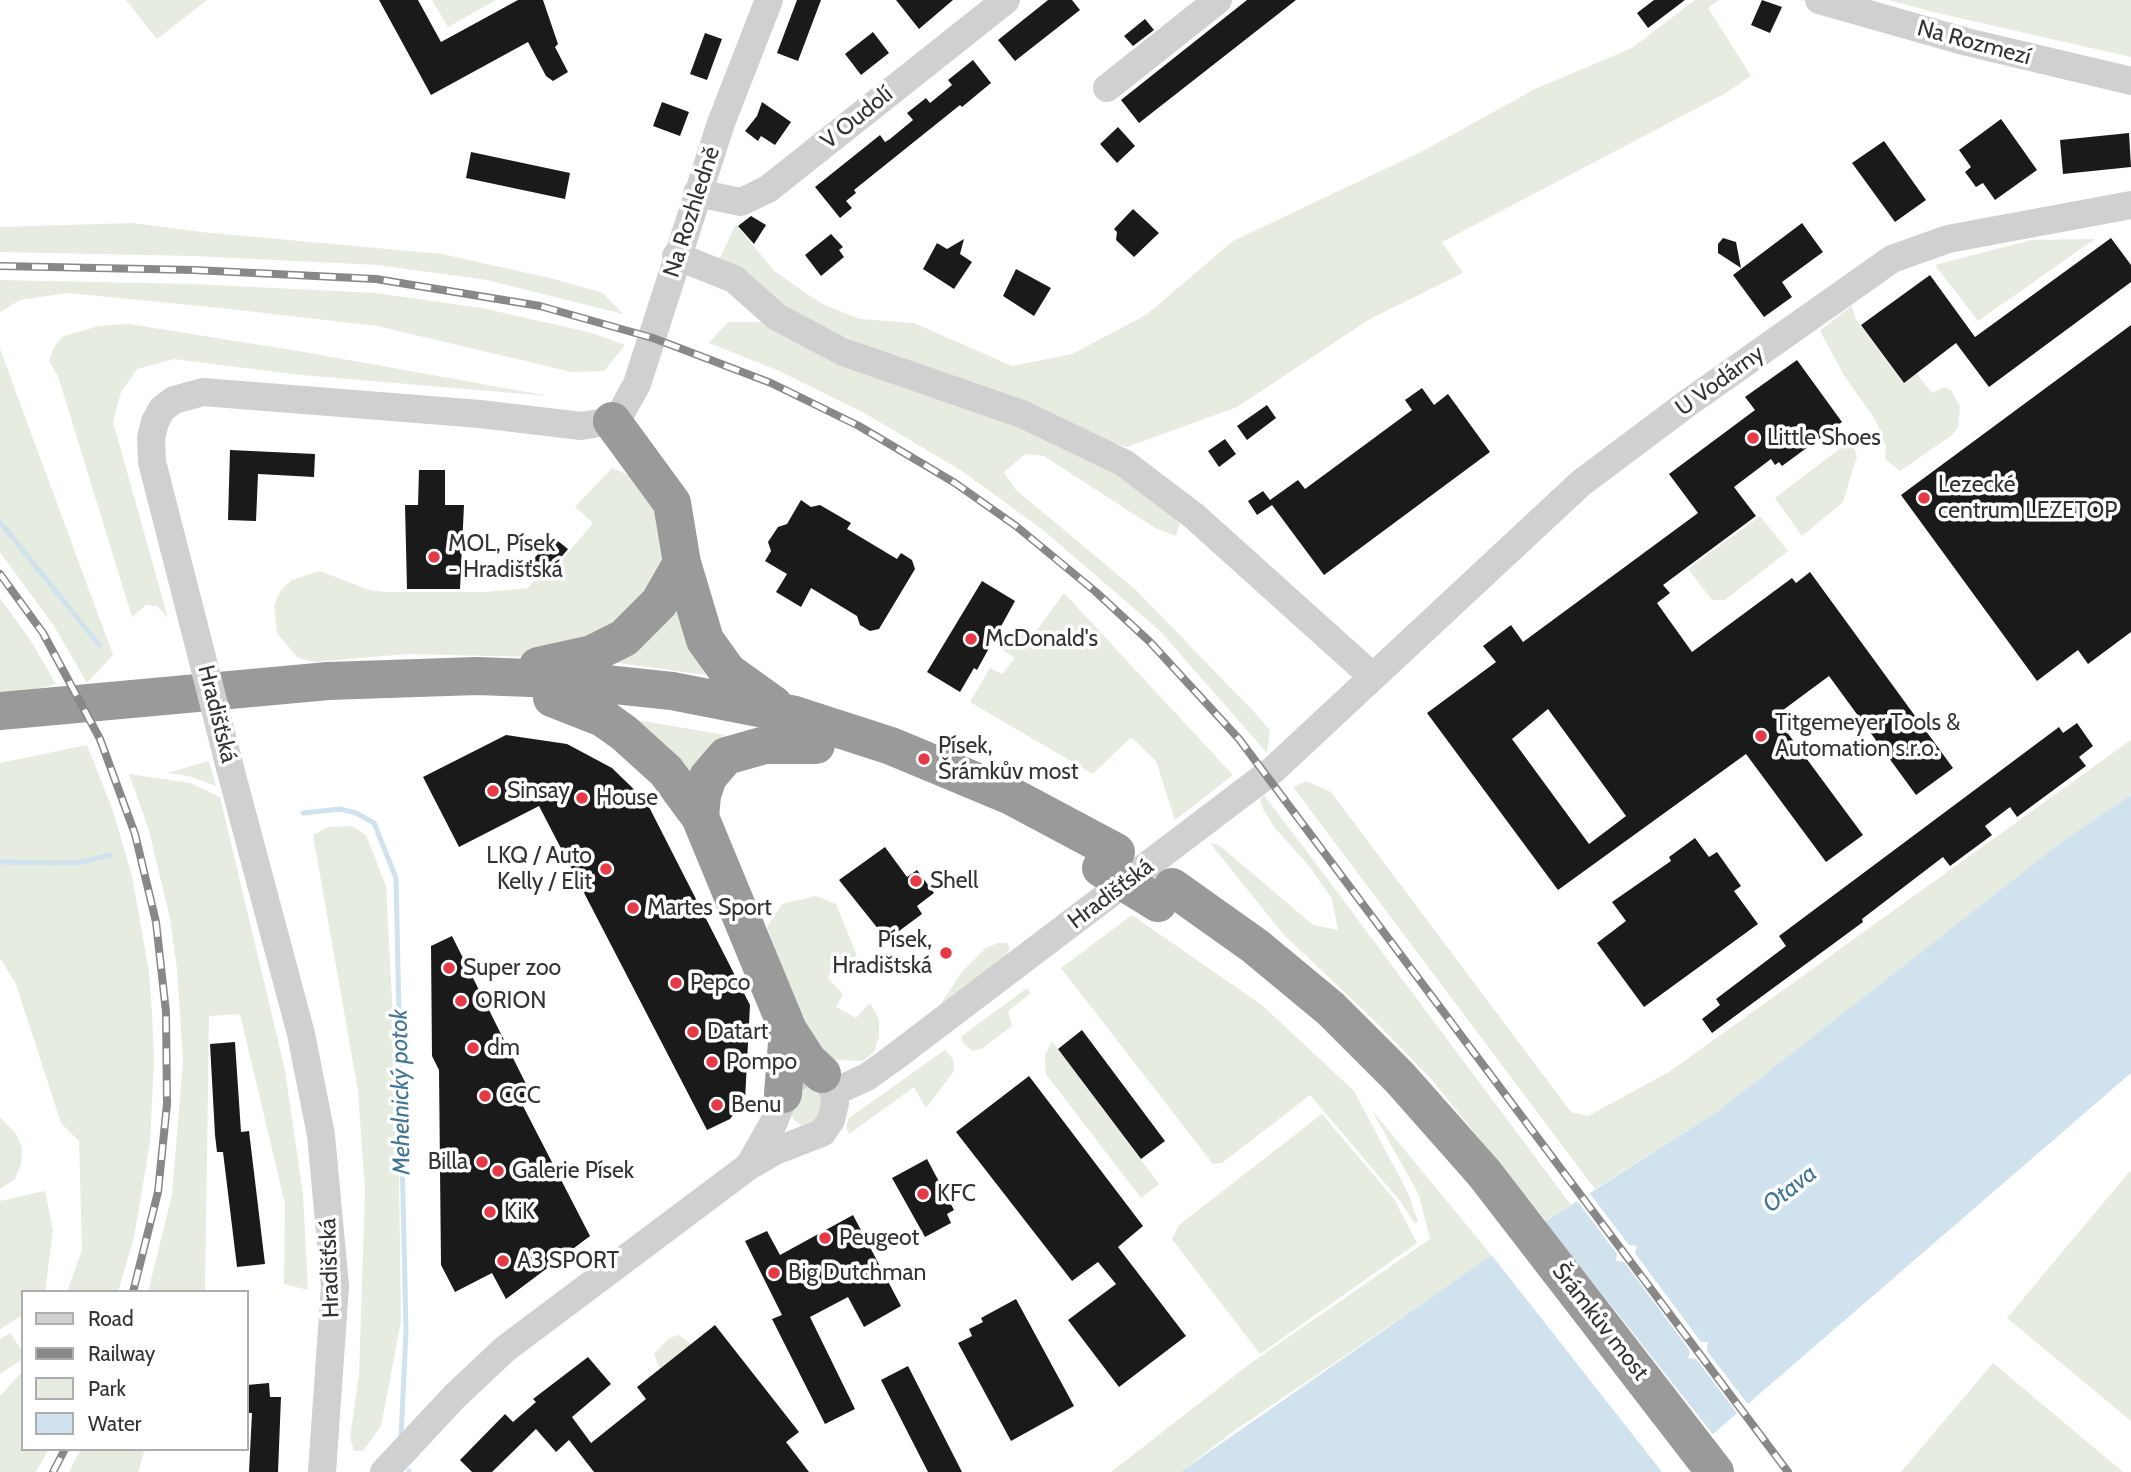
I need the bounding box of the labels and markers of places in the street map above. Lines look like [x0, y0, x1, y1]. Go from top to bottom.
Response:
place label: Little Shoes [1767, 424, 1881, 452]
marker: Little Shoes [1745, 430, 1761, 446]
place label: Lezecké centrum LEZETOP [1938, 471, 2117, 525]
marker: Lezecké centrum LEZETOP [1916, 490, 1932, 506]
place label: MOL, Písek - Hradišťská [448, 530, 563, 584]
marker: MOL, Písek - Hradišťská [426, 549, 442, 565]
place label: McDonald's [985, 625, 1098, 653]
marker: McDonald's [963, 631, 979, 647]
place label: Titgemeyer Tools & Automation s.r.o. [1775, 709, 1960, 763]
marker: Titgemeyer Tools & Automation s.r.o. [1753, 728, 1769, 744]
place label: Písek, Šrámkův most [938, 732, 1079, 786]
marker: Písek, Šrámkův most [916, 751, 932, 767]
place label: Sinsay [507, 777, 570, 805]
marker: Sinsay [485, 783, 501, 799]
place label: House [596, 784, 658, 812]
marker: House [574, 790, 590, 806]
place label: LKQ / Auto Kelly / Elit [486, 842, 592, 896]
marker: LKQ / Auto Kelly / Elit [598, 861, 614, 877]
place label: Shell [930, 867, 978, 895]
marker: Shell [908, 873, 924, 889]
place label: Martes Sport [647, 894, 772, 922]
marker: Martes Sport [625, 900, 641, 916]
place label: Písek, Hradištská [832, 926, 932, 980]
marker: Písek, Hradištská [938, 945, 954, 961]
place label: Super zoo [463, 954, 561, 982]
marker: Super zoo [441, 960, 457, 976]
place label: Pepco [690, 969, 750, 997]
marker: Pepco [668, 975, 684, 991]
place label: ORION [475, 987, 546, 1015]
marker: ORION [453, 993, 469, 1009]
place label: Datart [707, 1018, 768, 1046]
marker: Datart [685, 1024, 701, 1040]
place label: dm [487, 1034, 520, 1062]
marker: dm [465, 1040, 481, 1056]
place label: Pompo [726, 1048, 797, 1076]
marker: Pompo [704, 1054, 720, 1070]
place label: CCC [499, 1082, 541, 1110]
marker: CCC [477, 1088, 493, 1104]
place label: Benu [731, 1091, 781, 1119]
marker: Benu [709, 1097, 725, 1113]
place label: Billa [428, 1148, 468, 1176]
marker: Billa [474, 1154, 490, 1170]
place label: Galerie Písek [512, 1157, 634, 1185]
marker: Galerie Písek [490, 1163, 506, 1179]
place label: KFC [937, 1180, 976, 1208]
marker: KFC [915, 1186, 931, 1202]
place label: KiK [504, 1198, 535, 1226]
marker: KiK [482, 1204, 498, 1220]
place label: Peugeot [839, 1224, 919, 1252]
marker: Peugeot [817, 1230, 833, 1246]
place label: A3 SPORT [517, 1247, 619, 1275]
marker: A3 SPORT [495, 1253, 511, 1269]
place label: Big Dutchman [788, 1259, 926, 1287]
marker: Big Dutchman [766, 1265, 782, 1281]

